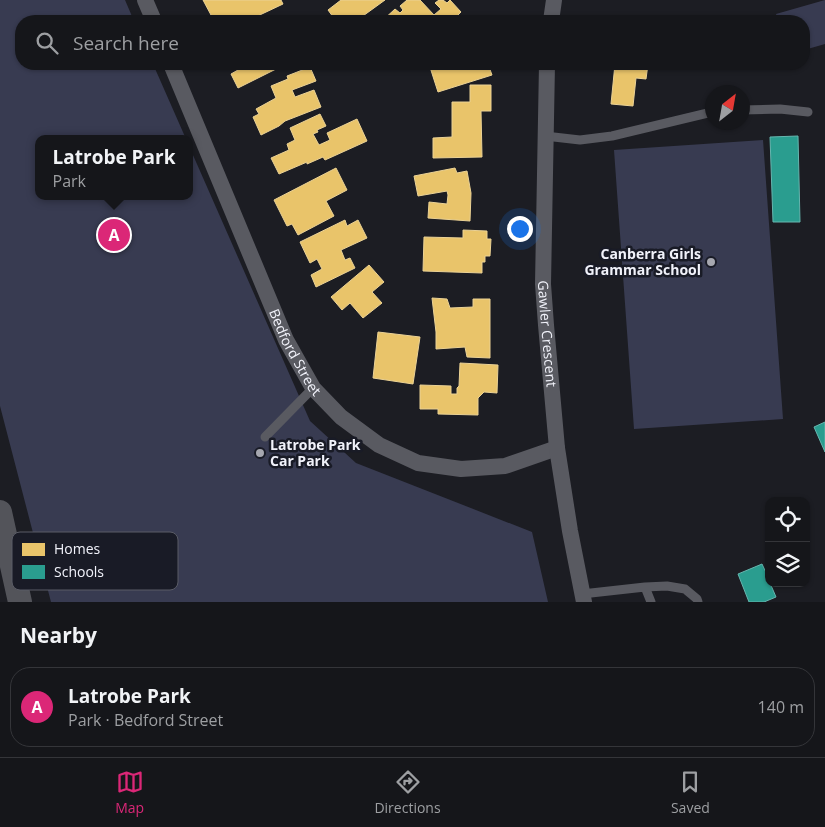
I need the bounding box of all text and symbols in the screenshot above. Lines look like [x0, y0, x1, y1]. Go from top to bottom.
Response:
search box [15, 15, 810, 70]
icon: search [33, 29, 61, 57]
text: Search here [73, 30, 179, 56]
north arrow [705, 85, 750, 130]
popup [35, 135, 193, 200]
text: Latrobe Park [53, 144, 175, 170]
text: Park [53, 170, 86, 192]
pin: A [98, 216, 130, 254]
your location [507, 216, 533, 242]
place label: Canberra Girls Grammar School [584, 244, 701, 279]
marker: Canberra Girls Grammar School [705, 256, 717, 268]
street label: Gawler Crescent [534, 280, 562, 388]
street label: Bedford Street [265, 306, 326, 400]
place label: Latrobe Park Car Park [270, 435, 361, 470]
marker: Latrobe Park Car Park [254, 447, 266, 459]
map controls [765, 497, 810, 587]
button: locate [765, 497, 810, 542]
legend [12, 532, 178, 590]
text: Homes [54, 539, 101, 558]
button: layers [765, 542, 810, 587]
text: Schools [54, 562, 104, 581]
text: Nearby [20, 621, 97, 649]
text: Latrobe Park [68, 683, 191, 709]
text: A [31, 696, 43, 718]
text: 140 m [758, 696, 804, 718]
text: Park · Bedford Street [68, 709, 223, 731]
tab: Map [115, 768, 144, 817]
tab: Directions [374, 768, 441, 817]
tab: Saved [671, 768, 710, 817]

